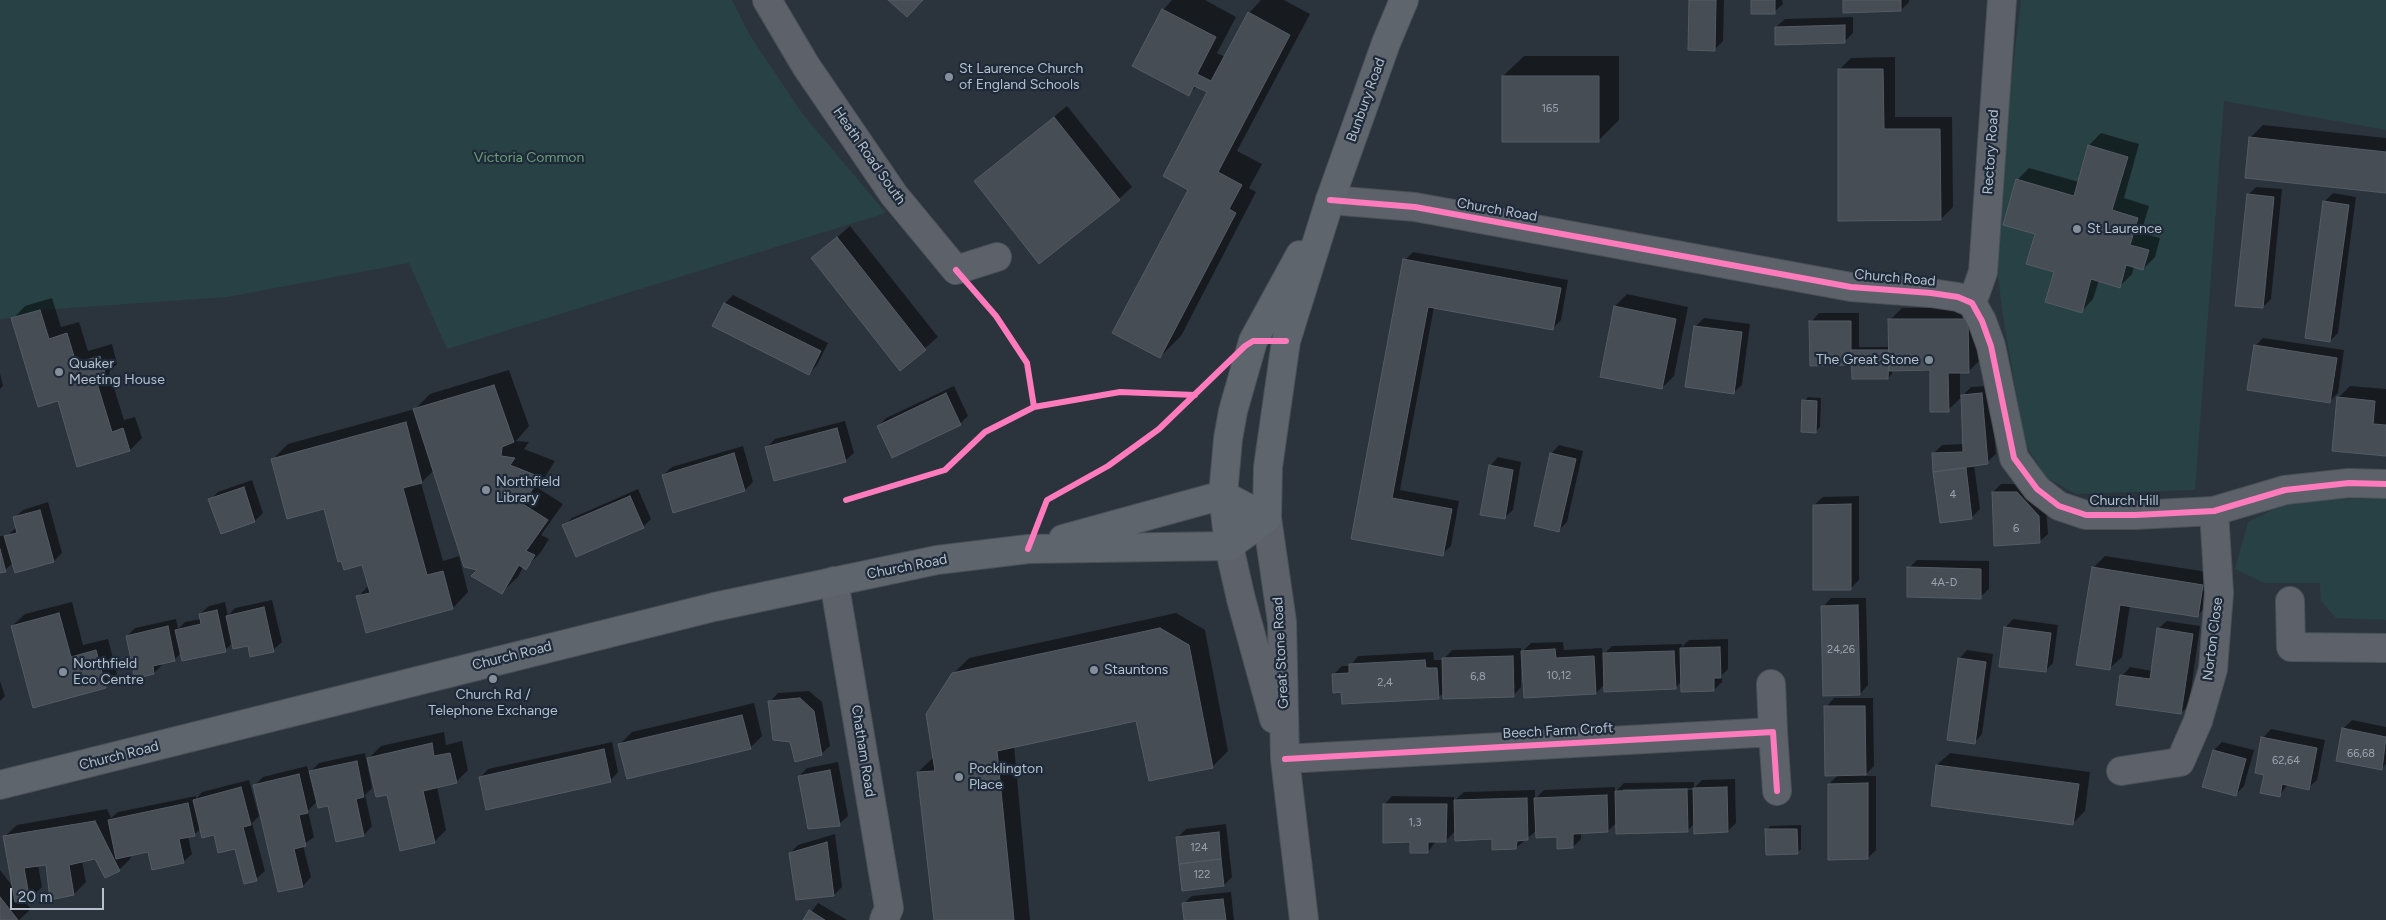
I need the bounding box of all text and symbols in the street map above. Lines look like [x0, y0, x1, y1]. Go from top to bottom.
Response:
street label: Bunbury Road [1343, 56, 1389, 144]
place label: St Laurence Church of England Schools [959, 61, 1083, 94]
marker: St Laurence Church of England Schools [943, 71, 955, 83]
house number: 165 [1541, 102, 1559, 116]
street label: Heath Road South [829, 104, 909, 208]
street label: Rectory Road [1980, 109, 2002, 195]
park label: Victoria Common [474, 150, 584, 166]
street label: Church Road [1455, 195, 1539, 225]
place label: St Laurence [2087, 221, 2162, 237]
marker: St Laurence [2071, 223, 2083, 235]
street label: Church Road [1854, 266, 1936, 290]
place label: The Great Stone [1816, 352, 1919, 368]
marker: The Great Stone [1923, 354, 1935, 366]
place label: Quaker Meeting House [69, 356, 165, 388]
marker: Quaker Meeting House [53, 366, 65, 378]
place label: Northfield Library [496, 474, 560, 507]
marker: Northfield Library [480, 484, 492, 496]
house number: 4 [1950, 488, 1956, 502]
street label: Church Hill [2089, 493, 2159, 509]
house number: 6 [2013, 522, 2019, 536]
street label: Church Road [865, 551, 949, 583]
house number: 4A-D [1931, 576, 1957, 590]
street label: Norton Close [2200, 596, 2226, 682]
street label: Great Stone Road [1270, 597, 1292, 709]
street label: Church Road [470, 638, 554, 674]
house number: 24,26 [1827, 643, 1855, 657]
place label: Northfield Eco Centre [73, 656, 144, 689]
place label: Stauntons [1104, 662, 1168, 678]
marker: Stauntons [1088, 664, 1100, 676]
marker: Northfield Eco Centre [57, 666, 69, 678]
house number: 10,12 [1547, 669, 1571, 683]
house number: 6,8 [1470, 670, 1486, 684]
marker: Church Rd / Telephone Exchange [487, 673, 499, 685]
house number: 2,4 [1377, 676, 1393, 690]
place label: Church Rd / Telephone Exchange [428, 687, 558, 720]
street label: Chatham Road [847, 704, 879, 798]
street label: Beech Farm Croft [1502, 720, 1614, 742]
street label: Church Road [77, 738, 161, 774]
house number: 66,68 [2347, 747, 2375, 761]
house number: 62,64 [2272, 754, 2300, 768]
place label: Pocklington Place [969, 761, 1043, 794]
marker: Pocklington Place [953, 771, 965, 783]
house number: 1,3 [1408, 816, 1422, 830]
house number: 124 [1190, 841, 1208, 855]
house number: 122 [1194, 868, 1210, 882]
scale bar [12, 878, 106, 910]
text: 20 m [18, 888, 52, 906]

